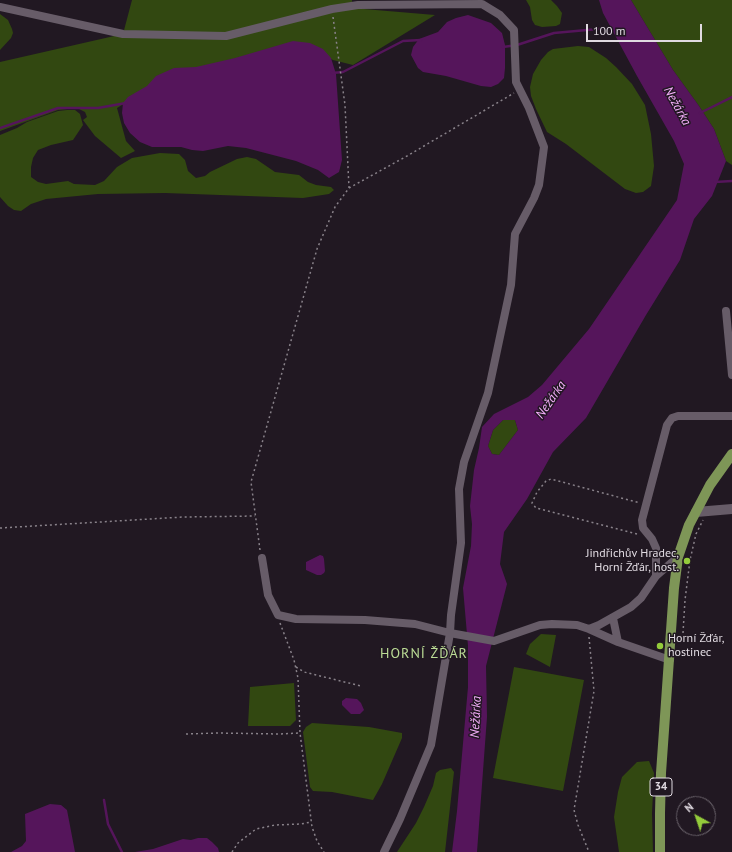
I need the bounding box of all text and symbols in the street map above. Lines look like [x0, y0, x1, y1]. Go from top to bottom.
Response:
scale bar [588, 16, 704, 42]
text: 100 m [593, 23, 626, 38]
water label: Nežárka [660, 84, 694, 128]
water label: Nežárka [533, 378, 569, 422]
place label: Jindřichův Hradec, Horní Žďár, host. [586, 547, 679, 575]
marker: Jindřichův Hradec, Horní Žďár, host. [682, 556, 692, 566]
place label: Horní Žďár, hostinec [668, 632, 725, 660]
marker: Horní Žďár, hostinec [655, 641, 665, 651]
district label: HORNÍ ŽĎÁR [380, 646, 468, 662]
water label: Nežárka [467, 696, 485, 738]
road number: 34 [650, 778, 672, 796]
north arrow [676, 796, 716, 836]
text: N [682, 800, 696, 815]

